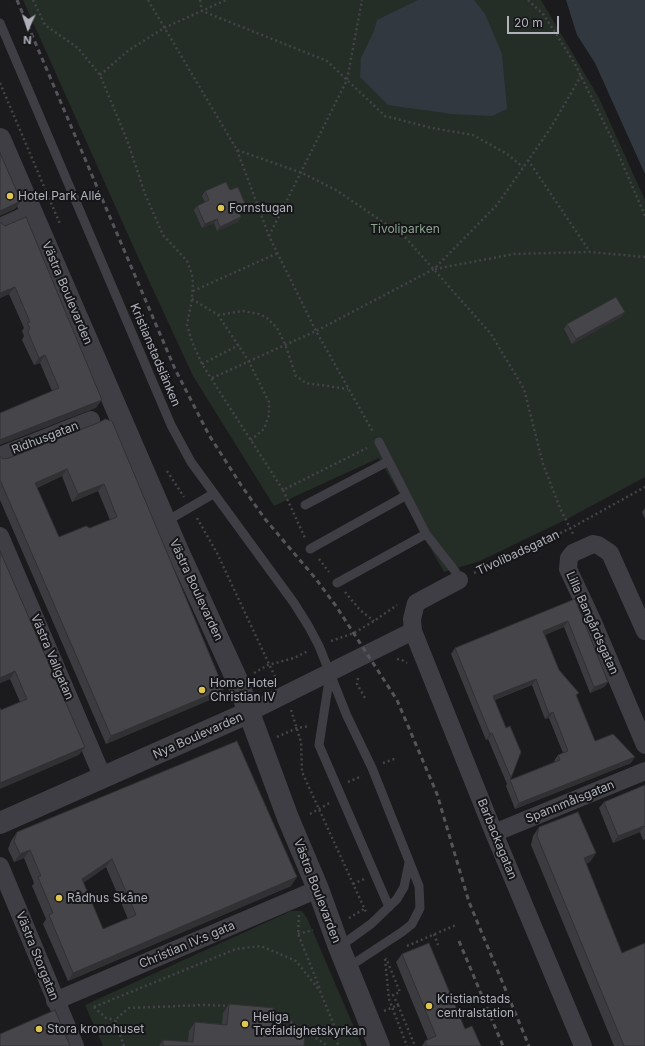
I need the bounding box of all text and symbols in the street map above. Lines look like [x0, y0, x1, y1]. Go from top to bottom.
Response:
north arrow [8, 8, 48, 48]
scale bar [509, 8, 561, 34]
text: 20 m [514, 15, 543, 30]
text: N [23, 33, 32, 47]
place label: Hotel Park Allé [18, 189, 101, 203]
marker: Hotel Park Allé [5, 191, 15, 201]
place label: Fornstugan [229, 201, 293, 215]
marker: Fornstugan [216, 203, 226, 213]
park label: Tivoliparken [370, 222, 440, 236]
street label: Västra Boulevarden [39, 239, 95, 347]
street label: Kristianstadslänken [127, 301, 183, 409]
street label: Ridhusgatan [10, 419, 80, 457]
street label: Tivolibadsgatan [474, 527, 562, 579]
street label: Västra Boulevarden [166, 537, 226, 643]
street label: Lilla Bangårdsgatan [563, 569, 621, 677]
street label: Västra Vallgatan [27, 612, 77, 702]
place label: Home Hotel Christian IV [210, 676, 277, 704]
marker: Home Hotel Christian IV [197, 685, 207, 695]
street label: Nya Boulevarden [151, 710, 245, 762]
street label: Spannmålsgatan [524, 778, 616, 826]
street label: Barbackagatan [474, 797, 520, 881]
street label: Västra Boulevarden [290, 837, 344, 945]
place label: Rådhus Skåne [67, 891, 148, 905]
marker: Rådhus Skåne [54, 893, 64, 903]
street label: Västra Storgatan [13, 910, 61, 1002]
street label: Christian IV:s gata [137, 918, 237, 972]
place label: Kristianstads centralstation [437, 992, 514, 1020]
marker: Kristianstads centralstation [424, 1001, 434, 1011]
place label: Heliga Trefaldighetskyrkan [253, 1010, 366, 1038]
marker: Heliga Trefaldighetskyrkan [240, 1019, 250, 1029]
place label: Stora kronohuset [47, 1022, 144, 1036]
marker: Stora kronohuset [34, 1024, 44, 1034]

